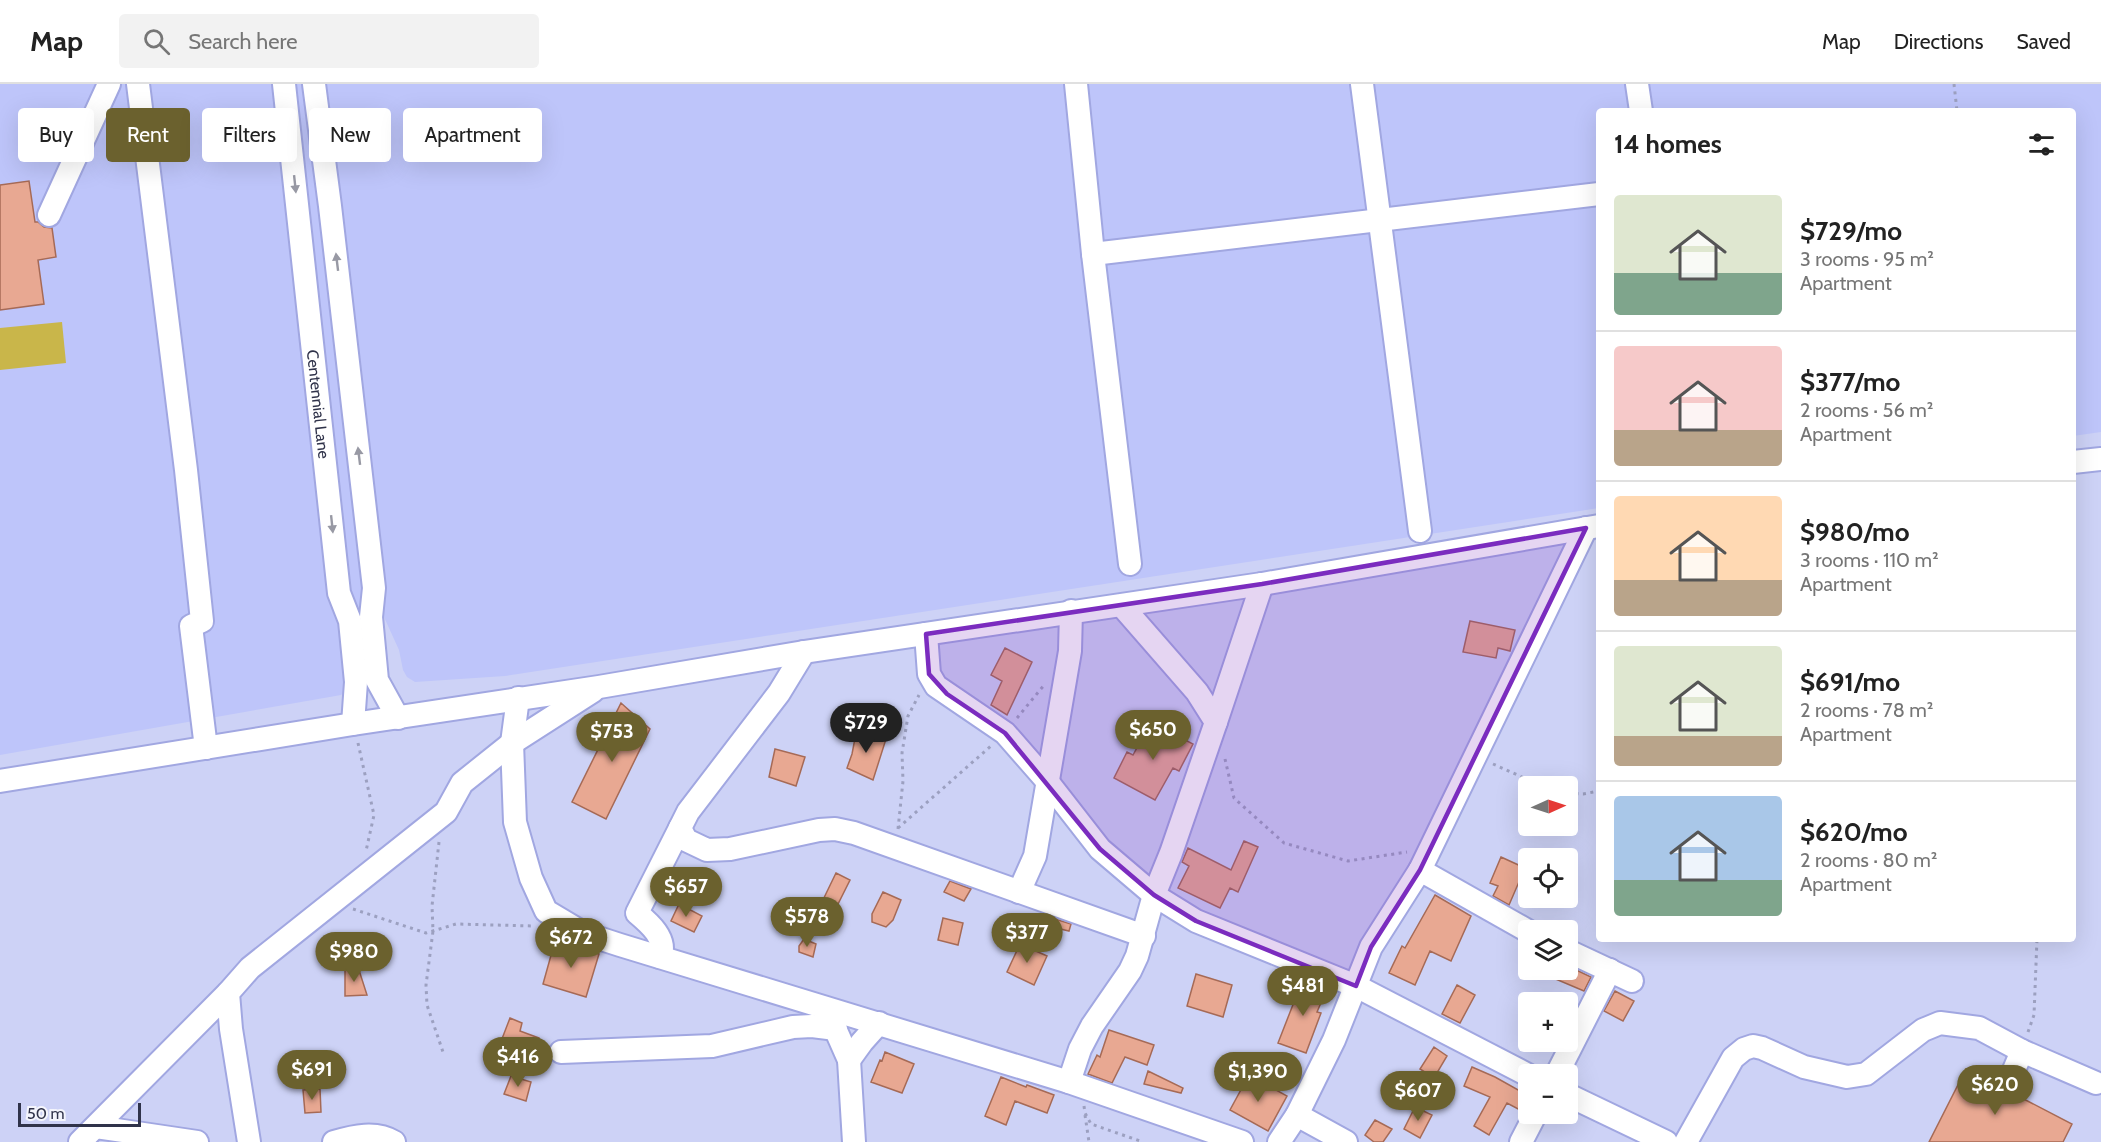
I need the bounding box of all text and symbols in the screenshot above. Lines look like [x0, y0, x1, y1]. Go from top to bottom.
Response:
search box [119, 14, 539, 68]
text: Map [30, 24, 83, 58]
icon: search [140, 25, 173, 58]
text: Search here [188, 28, 297, 55]
text: Map [1822, 29, 1861, 54]
text: Directions [1894, 29, 1983, 54]
text: Saved [2016, 29, 2071, 54]
chip: Buy [18, 108, 94, 162]
chip: Rent [106, 108, 190, 162]
chip: Filters [202, 108, 297, 162]
chip: New [309, 108, 391, 162]
chip: Apartment [403, 108, 542, 162]
text: 14 homes [1614, 128, 1722, 160]
icon: filters [2025, 128, 2058, 161]
one-way arrow [290, 174, 300, 193]
text: $729/mo [1800, 215, 1902, 247]
icon: home [1662, 219, 1734, 291]
text: 3 rooms · 95 m² [1800, 247, 1934, 271]
one-way arrow [332, 253, 341, 272]
text: Apartment [1800, 271, 1892, 295]
street label: Centennial Lane [303, 349, 334, 460]
text: $377/mo [1800, 366, 1900, 398]
icon: home [1662, 370, 1734, 442]
text: 2 rooms · 56 m² [1800, 398, 1933, 422]
text: Apartment [1800, 422, 1892, 446]
one-way arrow [355, 447, 364, 466]
one-way arrow [327, 514, 337, 533]
text: $980/mo [1800, 516, 1910, 548]
icon: home [1662, 520, 1734, 592]
text: 3 rooms · 110 m² [1800, 548, 1939, 572]
text: Apartment [1800, 572, 1892, 596]
text: $691/mo [1800, 666, 1900, 698]
icon: home [1662, 670, 1734, 742]
text: 2 rooms · 78 m² [1800, 698, 1933, 722]
pin: $729 [830, 703, 902, 754]
text: $729 [844, 710, 888, 734]
pin: $650 [1117, 710, 1189, 761]
pin: $753 [576, 712, 648, 763]
text: $650 [1129, 717, 1177, 741]
text: $753 [590, 719, 634, 743]
text: Apartment [1800, 722, 1892, 746]
north arrow [1518, 776, 1578, 836]
map controls [1518, 776, 1578, 1124]
text: $620/mo [1800, 816, 1908, 848]
icon: home [1662, 820, 1734, 892]
button: locate [1518, 848, 1578, 908]
text: 2 rooms · 80 m² [1800, 848, 1937, 872]
pin: $657 [650, 867, 722, 918]
text: Apartment [1800, 872, 1892, 896]
text: $657 [664, 874, 708, 898]
pin: $578 [771, 897, 843, 948]
text: $578 [785, 904, 829, 928]
pin: $377 [991, 913, 1063, 964]
pin: $672 [535, 918, 607, 969]
text: $377 [1006, 920, 1048, 944]
button: layers [1518, 920, 1578, 980]
text: $672 [549, 925, 593, 949]
pin: $980 [318, 932, 390, 983]
text: $980 [329, 939, 379, 963]
pin: $481 [1267, 966, 1339, 1017]
text: $481 [1281, 973, 1325, 997]
button: + [1518, 992, 1578, 1052]
pin: $416 [482, 1037, 554, 1088]
text: $416 [497, 1044, 539, 1068]
pin: $691 [276, 1050, 348, 1101]
pin: $1,390 [1209, 1052, 1307, 1103]
text: $691 [291, 1057, 333, 1081]
text: $1,390 [1228, 1059, 1288, 1083]
button: − [1518, 1064, 1578, 1124]
pin: $620 [1959, 1065, 2031, 1116]
pin: $607 [1382, 1071, 1454, 1122]
text: $620 [1971, 1072, 2019, 1096]
text: $607 [1394, 1078, 1442, 1102]
scale bar [18, 1100, 141, 1128]
text: 50 m [27, 1104, 64, 1123]

